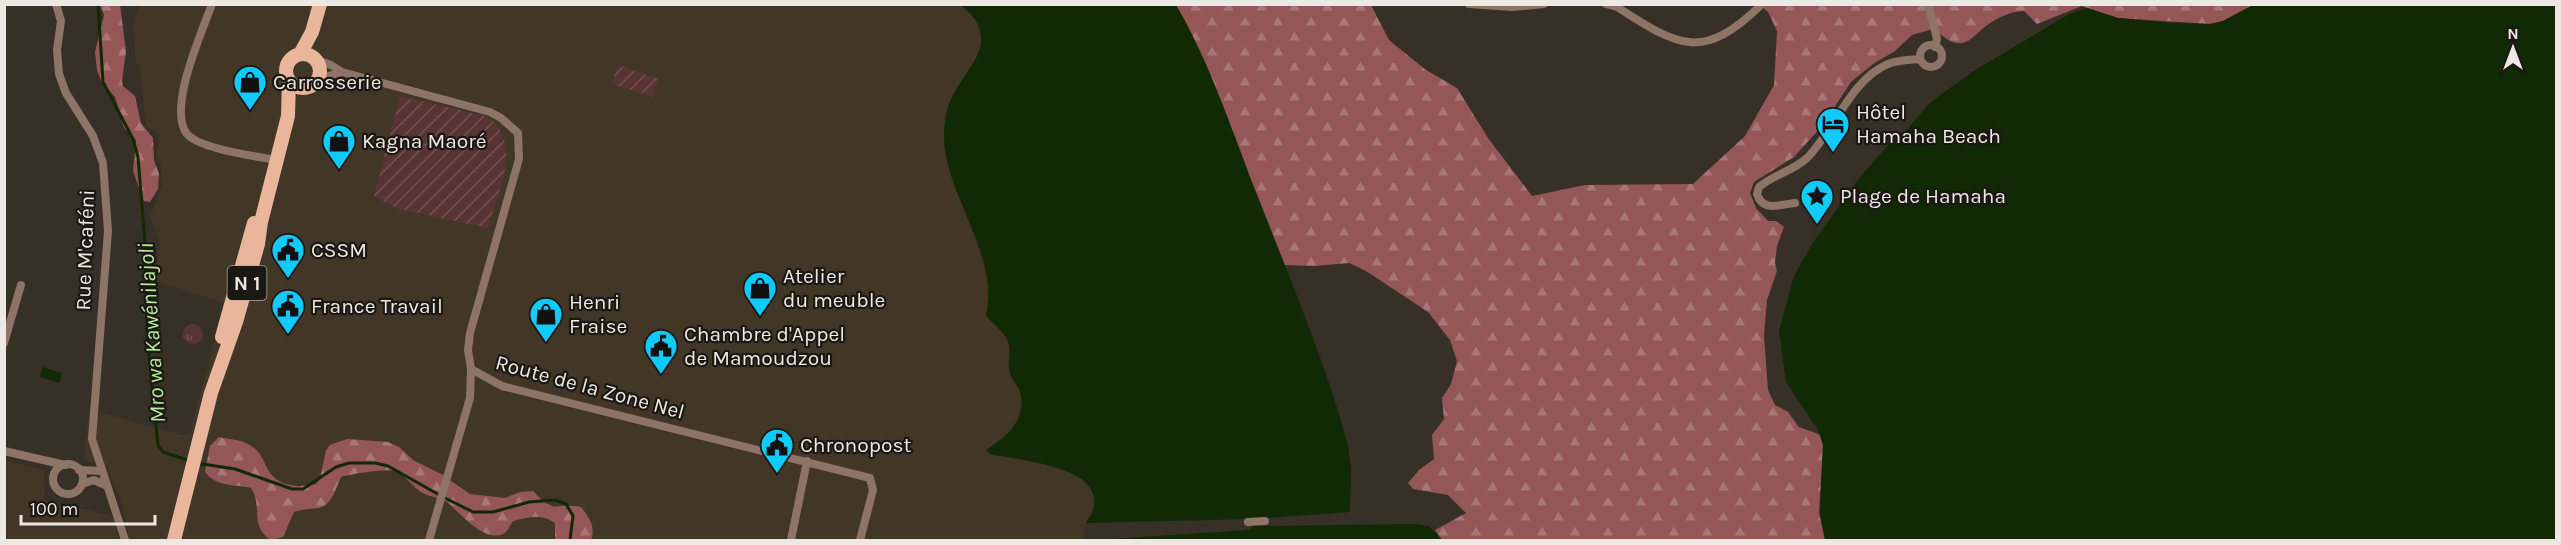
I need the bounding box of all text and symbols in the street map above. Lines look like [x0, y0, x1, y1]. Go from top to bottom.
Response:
north arrow [2483, 18, 2543, 78]
text: N [2507, 24, 2519, 43]
shop icon: Carrosserie [232, 64, 268, 111]
place label: Carrosserie [273, 70, 382, 94]
place label: Hôtel Hamaha Beach [1856, 100, 2001, 148]
hotel icon: Hôtel Hamaha Beach [1815, 106, 1851, 153]
shop icon: Kagna Maoré [321, 123, 357, 170]
place label: Kagna Maoré [362, 129, 487, 153]
place icon: Plage de Hamaha [1799, 178, 1835, 225]
place label: Plage de Hamaha [1840, 184, 2006, 208]
street label: Rue M'caféni [71, 189, 99, 311]
public building icon: CSSM [270, 232, 306, 279]
place label: CSSM [311, 238, 367, 262]
water label: Mro wa Kawénilajoli [133, 242, 171, 424]
place label: Atelier du meuble [783, 264, 885, 312]
road number: N 1 [228, 266, 266, 300]
shop icon: Atelier du meuble [742, 270, 778, 317]
public building icon: France Travail [270, 288, 306, 335]
place label: Henri Fraise [569, 290, 627, 338]
place label: France Travail [311, 294, 443, 318]
shop icon: Henri Fraise [528, 296, 564, 343]
place label: Chambre d'Appel de Mamoudzou [684, 322, 845, 370]
public building icon: Chambre d'Appel de Mamoudzou [643, 328, 679, 375]
street label: Route de la Zone Nel [493, 350, 687, 424]
public building icon: Chronopost [759, 427, 795, 474]
place label: Chronopost [800, 433, 912, 457]
scale bar [21, 488, 154, 526]
text: 100 m [30, 498, 78, 520]

